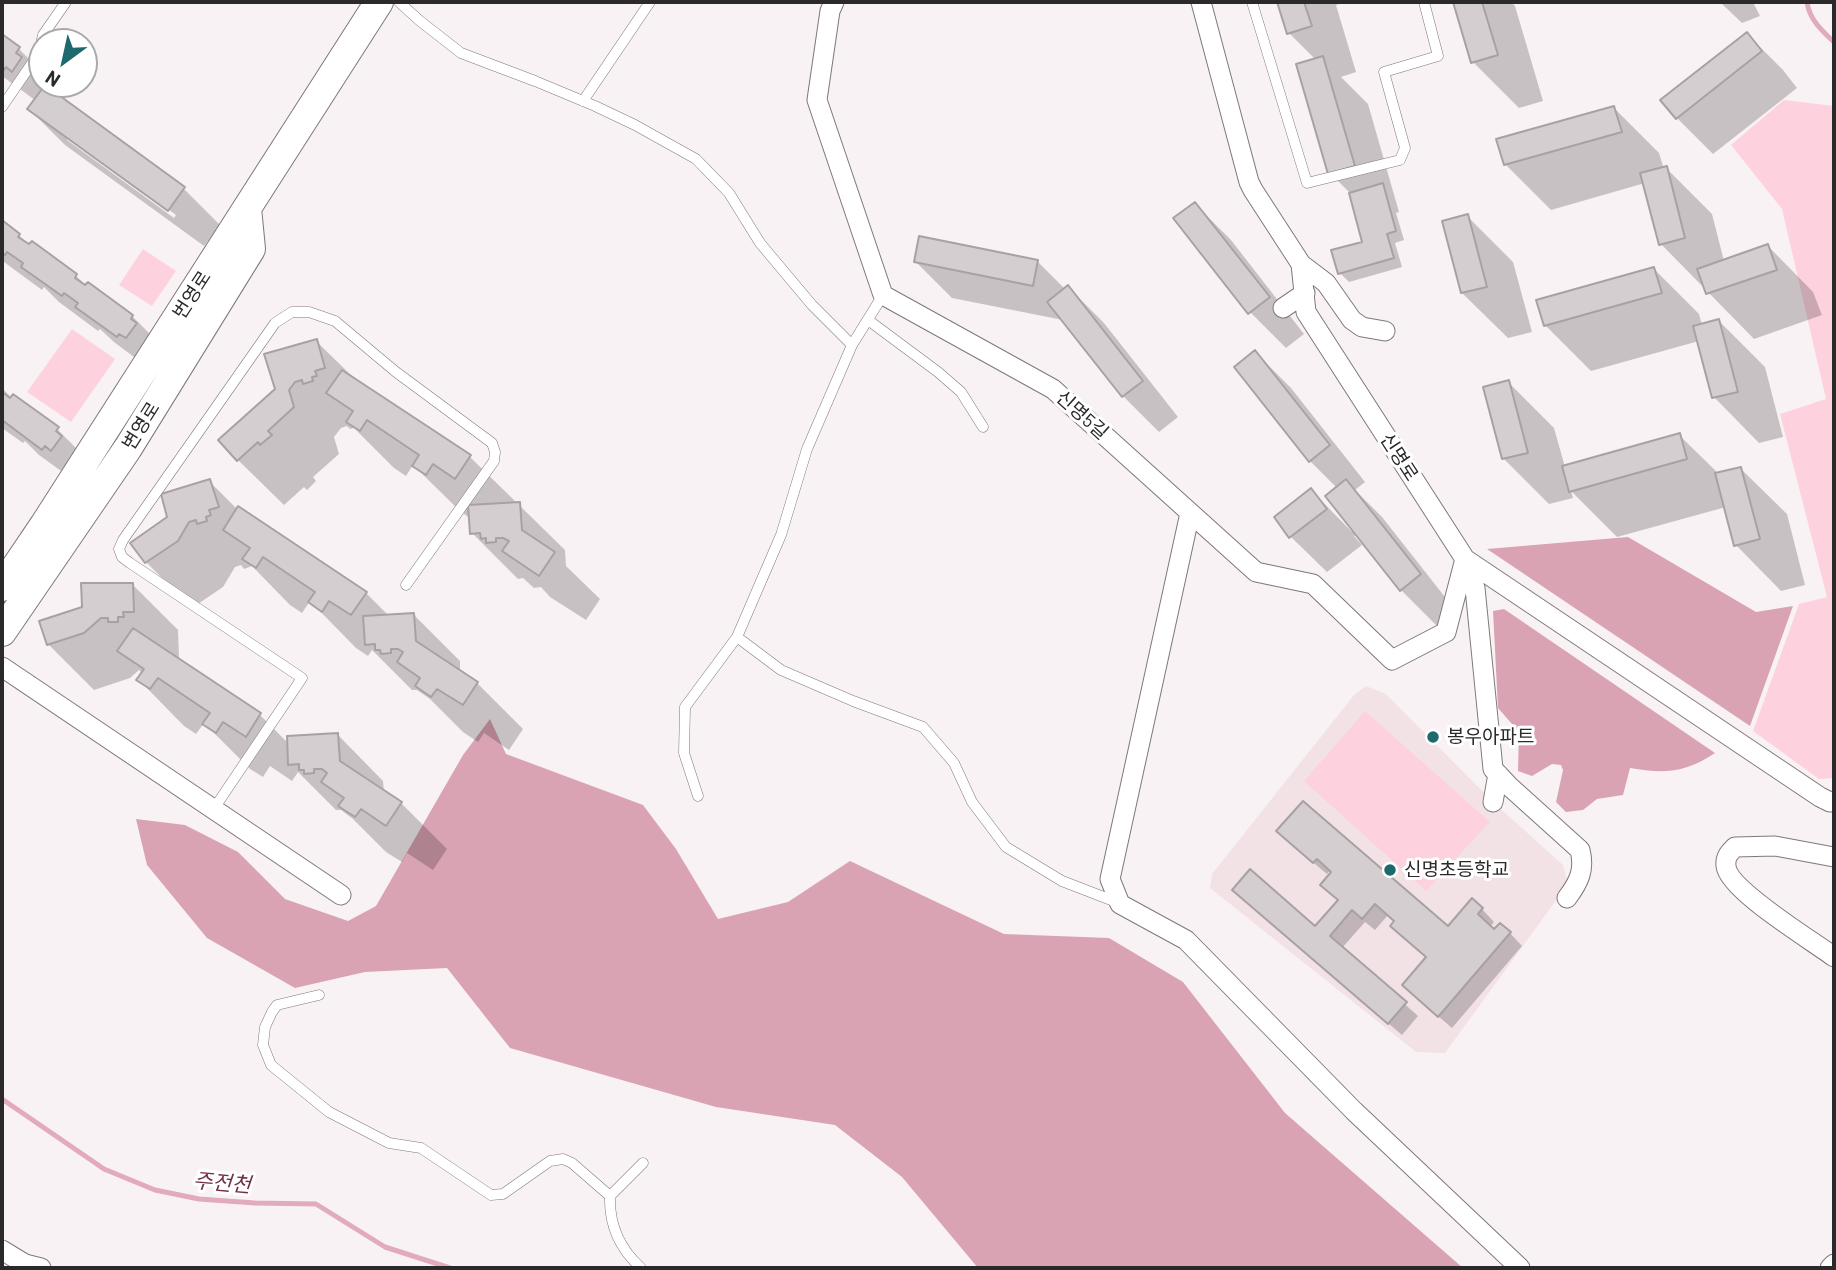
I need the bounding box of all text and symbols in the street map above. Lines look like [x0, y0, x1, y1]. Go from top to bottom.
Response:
north arrow [28, 28, 98, 98]
text: N [41, 66, 64, 92]
street label: 번영로 [168, 267, 216, 323]
street label: 신명5길 [1051, 386, 1113, 444]
street label: 변영로 [117, 398, 165, 454]
street label: 신명로 [1375, 429, 1423, 485]
place label: 봉우아파트 [1447, 726, 1534, 748]
marker: 봉우아파트 [1425, 729, 1441, 745]
place label: 신명초등학교 [1404, 859, 1509, 881]
marker: 신명초등학교 [1382, 862, 1398, 878]
water label: 주전천 [192, 1168, 252, 1198]

